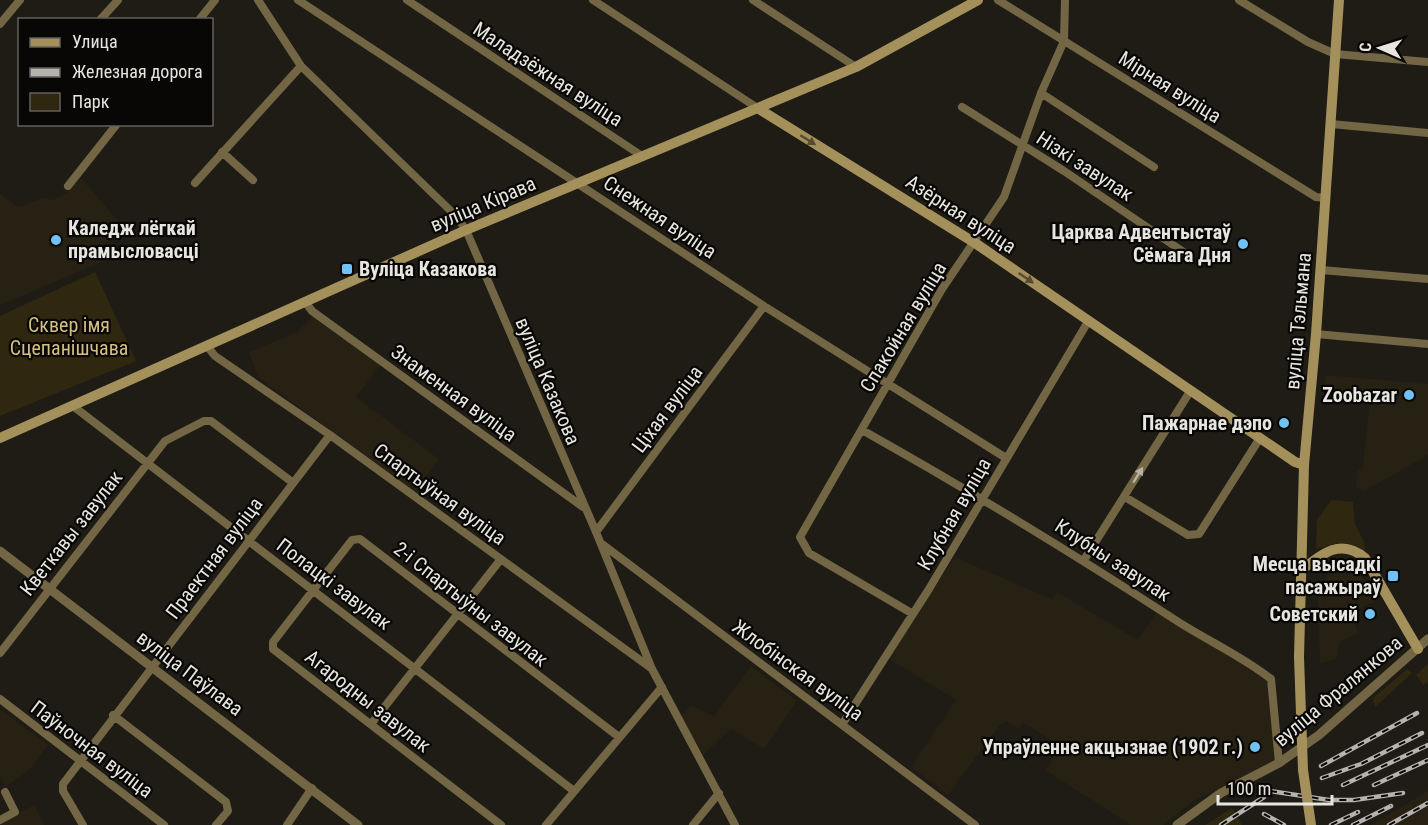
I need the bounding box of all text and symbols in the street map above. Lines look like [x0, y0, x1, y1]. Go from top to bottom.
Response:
street label: Маладзёжная вуліца [469, 17, 627, 131]
legend [18, 18, 213, 126]
north arrow [1350, 18, 1410, 78]
text: Улица [72, 31, 118, 52]
text: С [1356, 42, 1375, 52]
street label: Мірная вуліца [1114, 46, 1226, 128]
text: Железная дорога [72, 61, 203, 82]
text: Парк [72, 91, 110, 112]
street label: Нізкі завулак [1032, 126, 1138, 206]
one-way arrow [800, 134, 816, 145]
street label: Азёрная вуліца [901, 169, 1021, 259]
street label: Снежная вуліца [599, 170, 721, 264]
street label: вуліца Кірава [427, 171, 539, 237]
place label: Каледж лёгкай прамысловасці [68, 216, 199, 263]
place label: Царква Адвентыстаў Сёмага Дня [1052, 220, 1231, 267]
marker: Каледж лёгкай прамысловасці [49, 233, 63, 247]
marker: Царква Адвентыстаў Сёмага Дня [1236, 237, 1250, 251]
street label: вуліца Тэльмана [1280, 251, 1316, 391]
place label: Вуліца Казакова [359, 257, 497, 281]
street label: Спакойная вуліца [855, 258, 951, 396]
marker: Вуліца Казакова [340, 262, 354, 276]
one-way arrow [1018, 272, 1034, 284]
park label: Сквер імя Сцепанішчава [10, 313, 128, 360]
street label: вуліца Казакова [510, 314, 586, 448]
street label: Знаменная вуліца [387, 339, 521, 447]
street label: Ціхая вуліца [627, 361, 707, 457]
place label: Zoobazar [1322, 383, 1397, 407]
marker: Zoobazar [1402, 388, 1416, 402]
place label: Пажарнае дэпо [1142, 411, 1272, 435]
marker: Пажарнае дэпо [1277, 416, 1291, 430]
street label: Спартыўная вуліца [369, 438, 511, 550]
street label: Клубная вуліца [912, 453, 996, 575]
street label: Кветкавы завулак [15, 465, 128, 600]
one-way arrow [1133, 467, 1144, 484]
street label: Праектная вуліца [160, 492, 268, 624]
street label: Клубны завулак [1051, 514, 1176, 607]
street label: Полацкі завулак [272, 533, 396, 635]
street label: 2-і Спартыўны завулак [389, 536, 553, 672]
place label: Месца высадкі пасажыраў [1253, 552, 1381, 599]
marker: Месца высадкі пасажыраў [1386, 569, 1400, 583]
place label: Советский [1270, 602, 1358, 626]
marker: Советский [1363, 607, 1377, 621]
street label: Жлобінская вуліца [728, 614, 868, 726]
street label: вуліца Паўлава [132, 625, 248, 721]
street label: вуліца Фралянкова [1269, 631, 1407, 751]
street label: Агародны завулак [300, 645, 436, 758]
street label: Паўночная вуліца [26, 695, 158, 803]
place label: Упраўленне акцызнае (1902 г.) [983, 735, 1243, 759]
marker: Упраўленне акцызнае (1902 г.) [1248, 740, 1262, 754]
scale bar [1218, 768, 1332, 806]
text: 100 m [1227, 778, 1271, 799]

